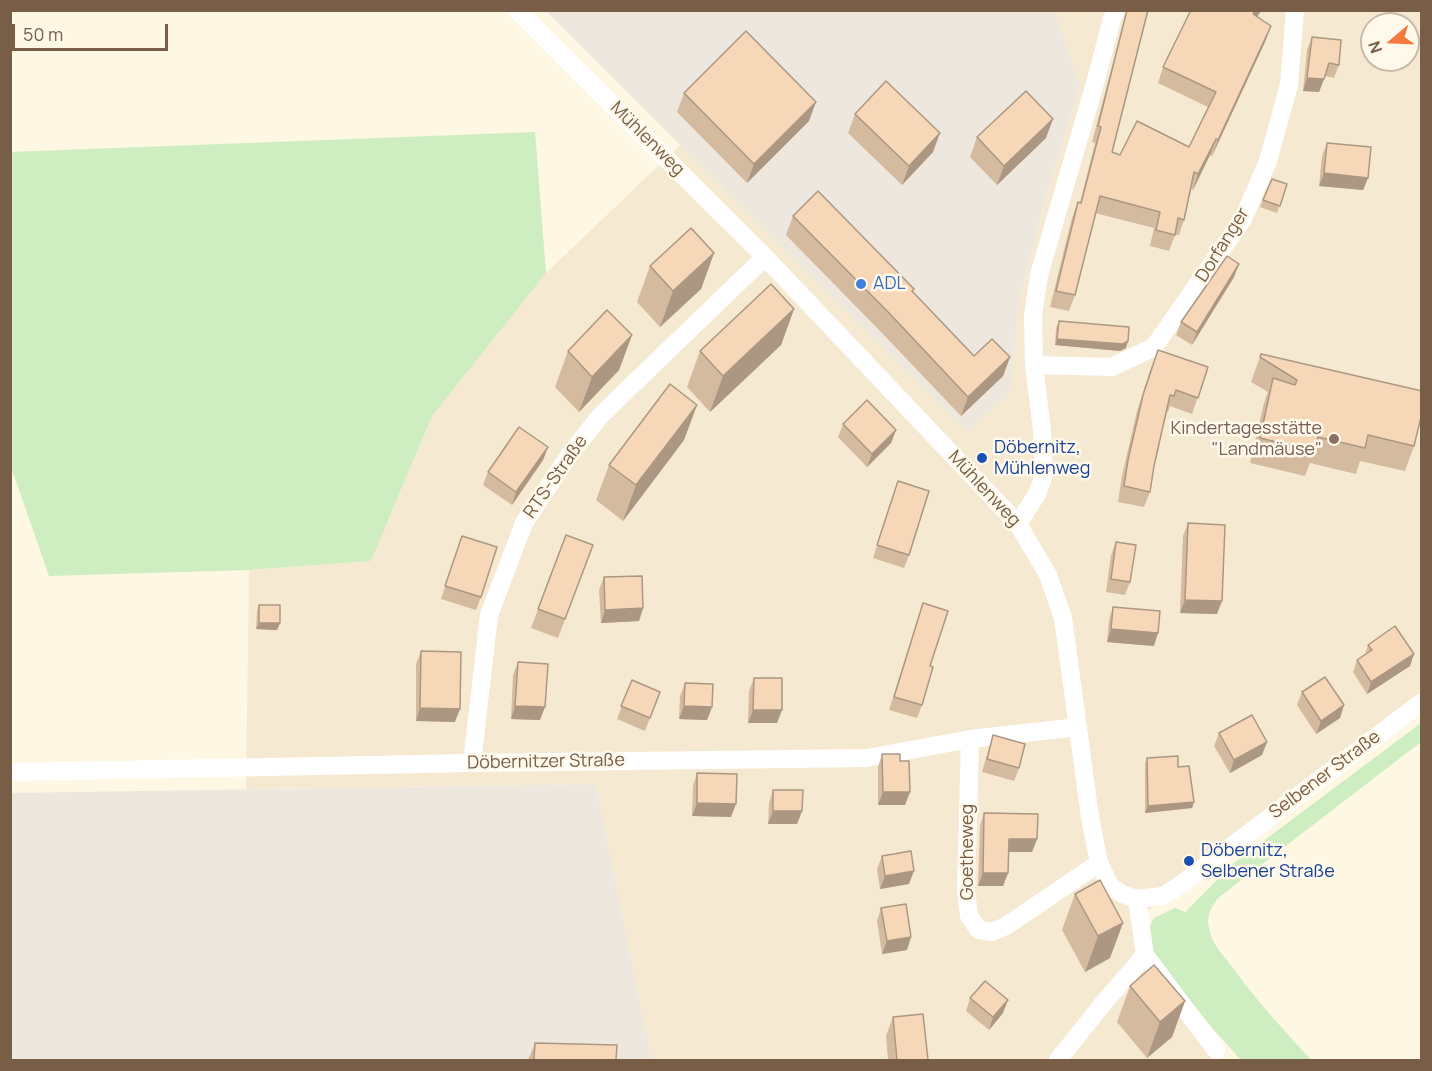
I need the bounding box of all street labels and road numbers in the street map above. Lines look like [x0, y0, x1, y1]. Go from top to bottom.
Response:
street label: Mühlenweg [605, 97, 689, 181]
street label: Dorfanger [1192, 204, 1254, 286]
street label: RTS-Straße [519, 431, 593, 523]
street label: Mühlenweg [943, 446, 1025, 532]
street label: Selbener Straße [1265, 726, 1385, 824]
street label: Döbernitzer Straße [467, 750, 625, 774]
street label: Goetheweg [957, 804, 979, 900]

